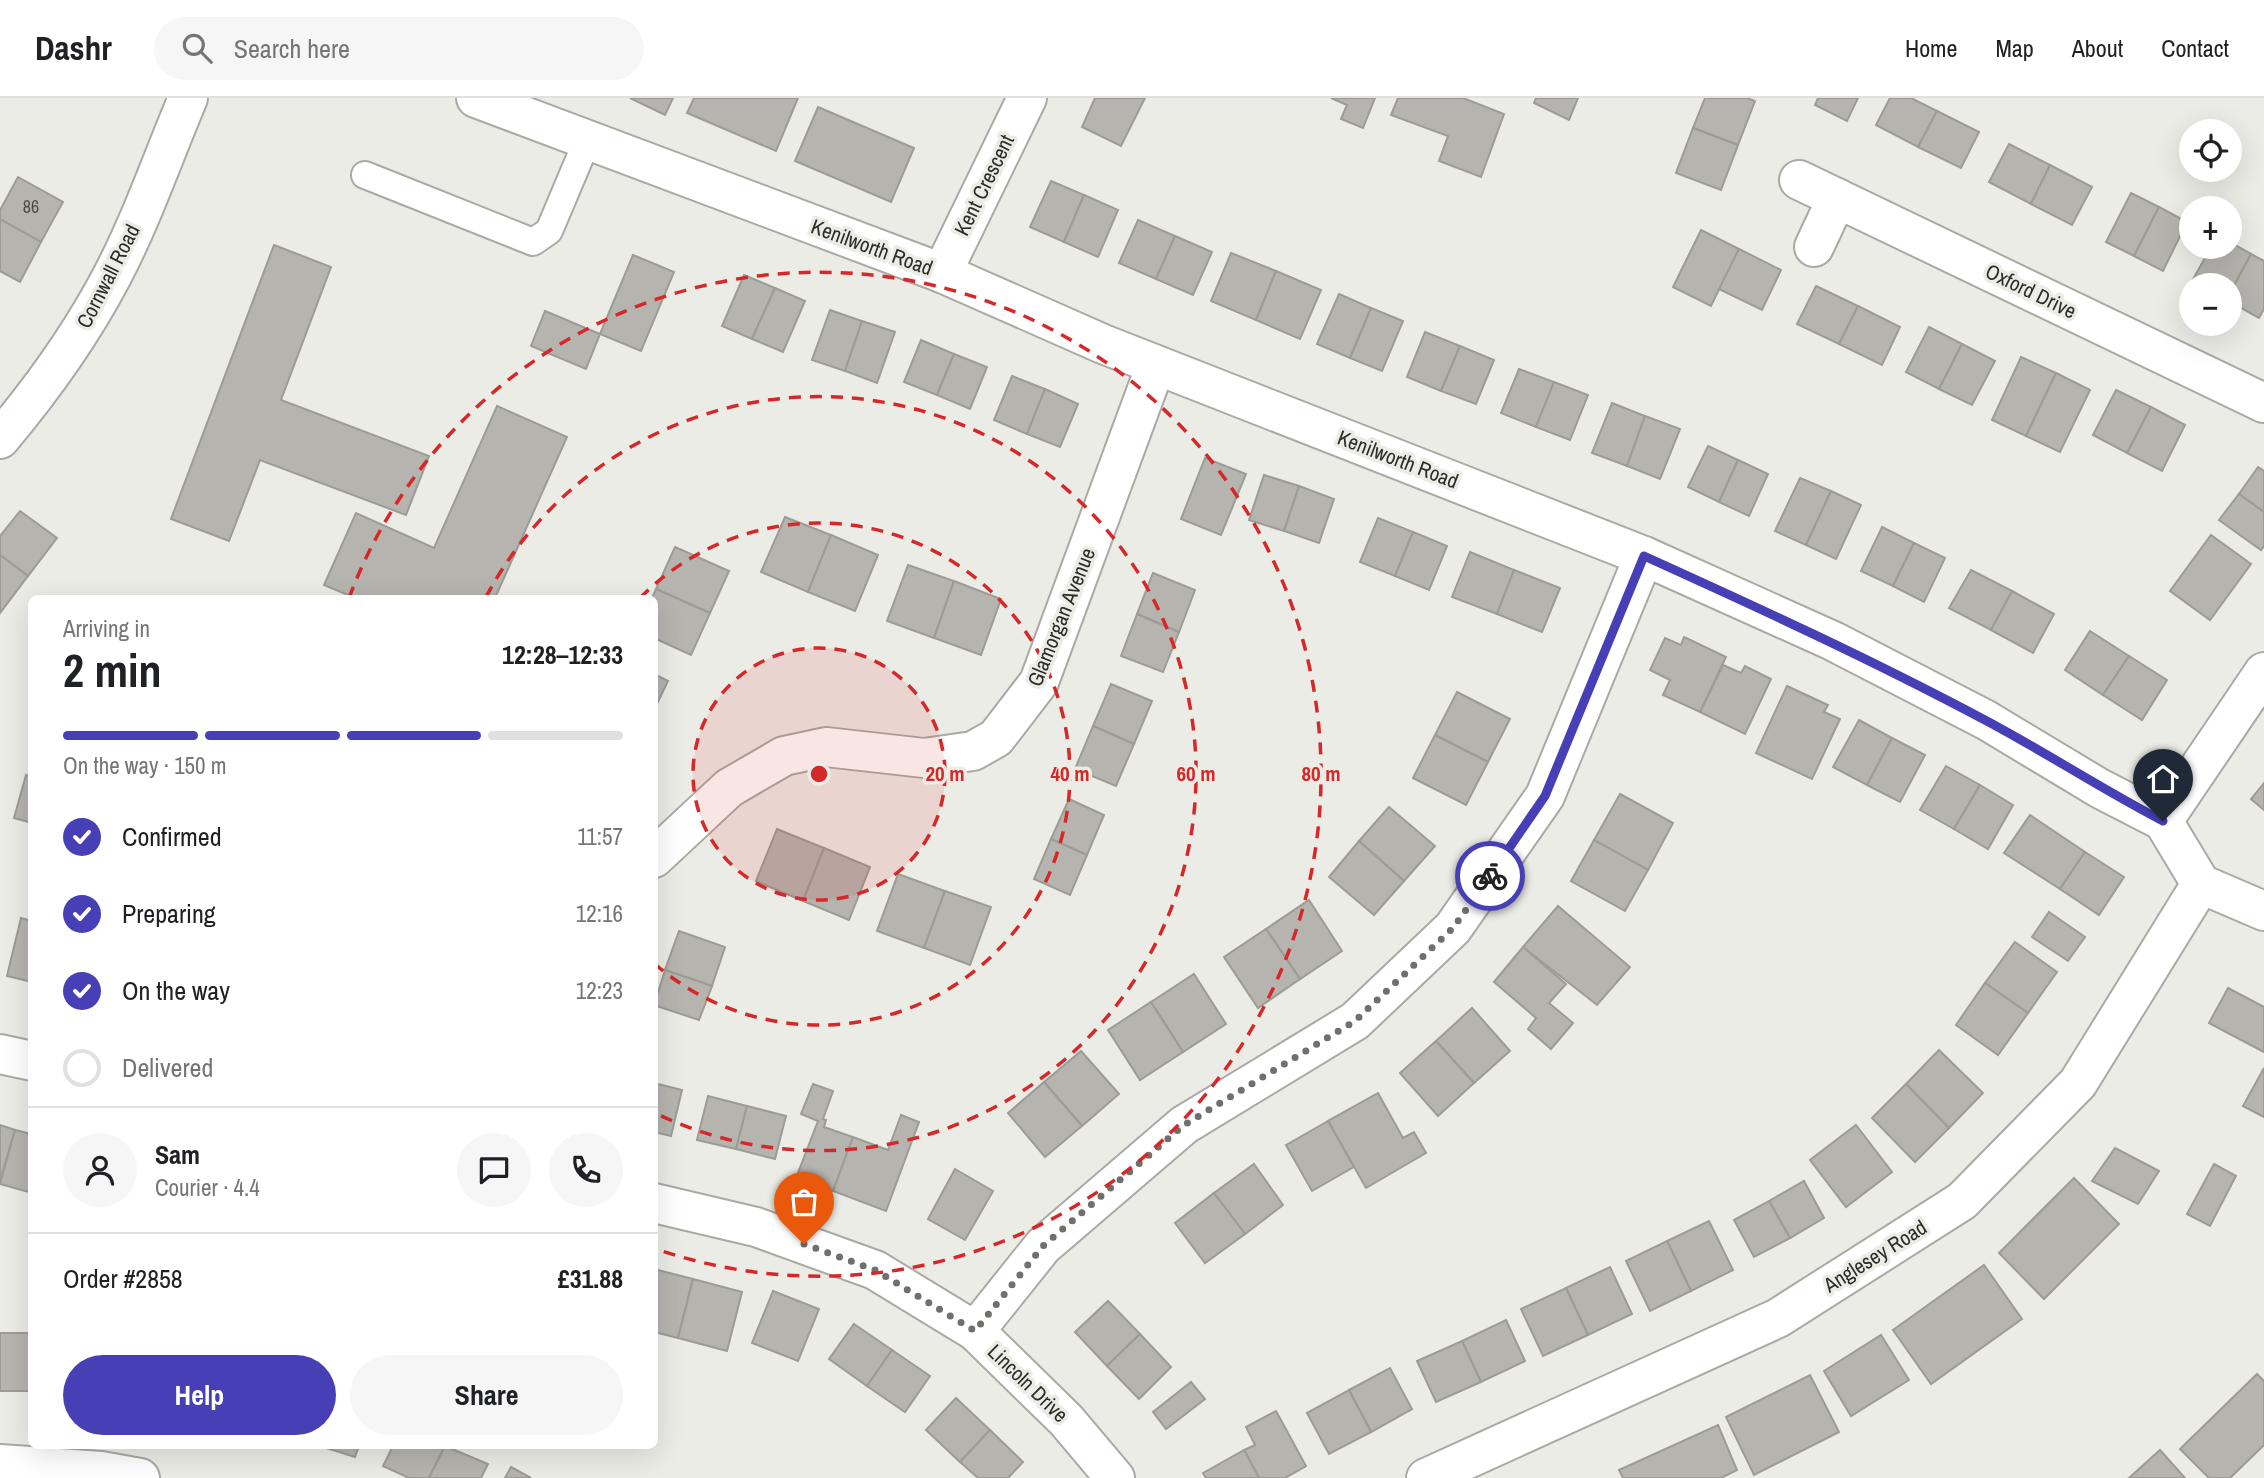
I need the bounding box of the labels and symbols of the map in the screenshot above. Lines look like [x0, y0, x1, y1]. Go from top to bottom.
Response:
street label: Kent Crescent [947, 129, 1021, 240]
house number: 86 [23, 194, 39, 219]
street label: Kenilworth Road [807, 212, 937, 282]
street label: Cornwall Road [69, 219, 147, 333]
street label: Oxford Drive [1981, 257, 2081, 325]
street label: Kenilworth Road [1333, 423, 1463, 495]
street label: Glamorgan Avenue [1020, 543, 1102, 691]
pin [2133, 749, 2193, 821]
text: 20 m [925, 759, 965, 788]
text: 40 m [1050, 759, 1090, 788]
text: 60 m [1176, 759, 1216, 788]
text: 80 m [1301, 759, 1341, 788]
centre of rings [807, 762, 831, 786]
courier [1455, 841, 1525, 911]
pin [774, 1172, 834, 1244]
street label: Anglesey Road [1817, 1213, 1932, 1300]
street label: Lincoln Drive [981, 1337, 1075, 1429]

